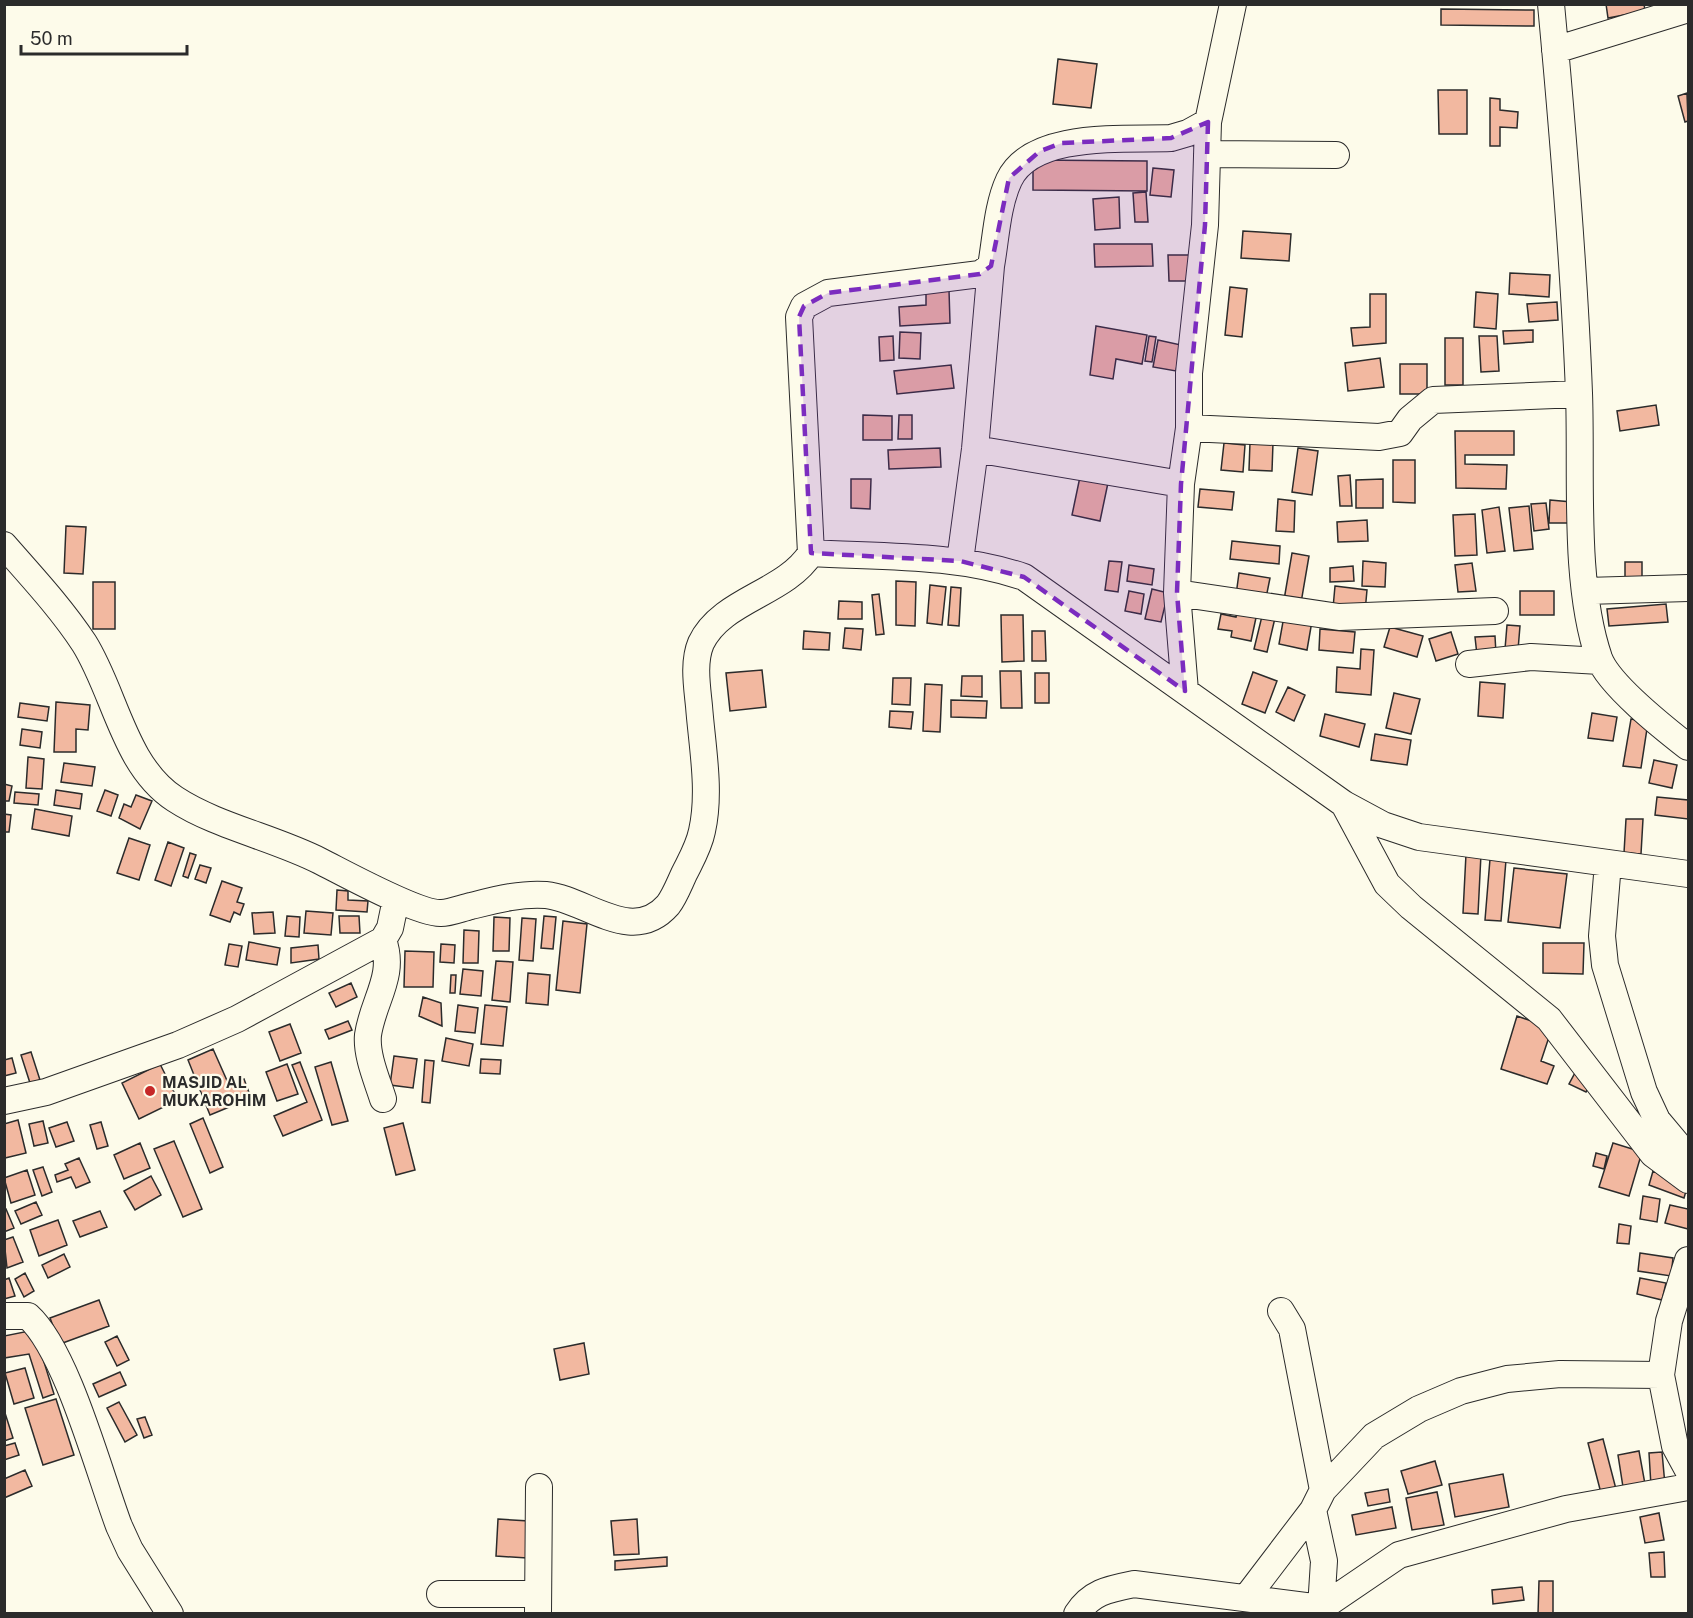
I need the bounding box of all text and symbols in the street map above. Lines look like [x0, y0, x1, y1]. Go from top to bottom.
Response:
scale bar [21, 18, 188, 56]
text: 50 m [30, 28, 73, 49]
place label: MASJID AL MUKAROHIM [162, 1073, 266, 1110]
marker: MASJID AL MUKAROHIM [143, 1084, 157, 1098]

